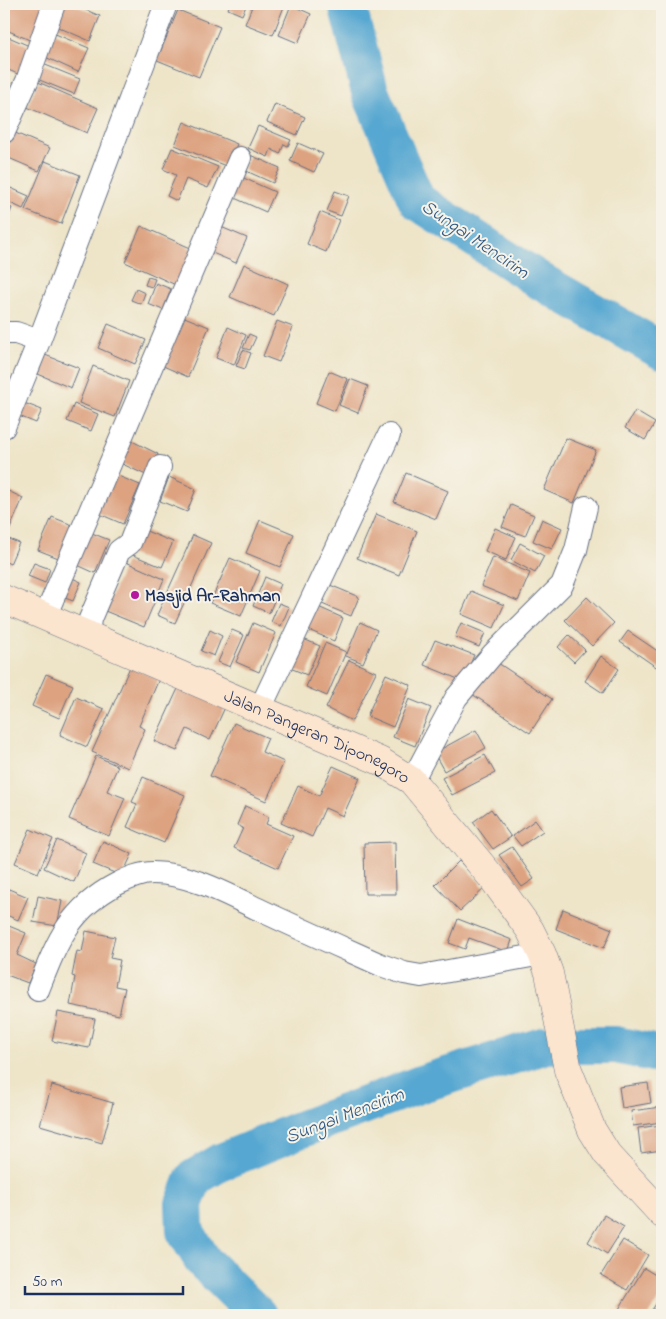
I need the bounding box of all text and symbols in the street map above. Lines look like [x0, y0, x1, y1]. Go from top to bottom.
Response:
water label: Sungai Mencirim [415, 194, 534, 287]
place label: Masjid Ar-Rahman [145, 584, 281, 610]
marker: Masjid Ar-Rahman [129, 589, 141, 601]
street label: Jalan Pangeran Diponegoro [219, 684, 415, 792]
water label: Sungai Mencirim [282, 1081, 409, 1152]
scale bar [25, 1264, 182, 1296]
text: 50 m [32, 1271, 63, 1293]

